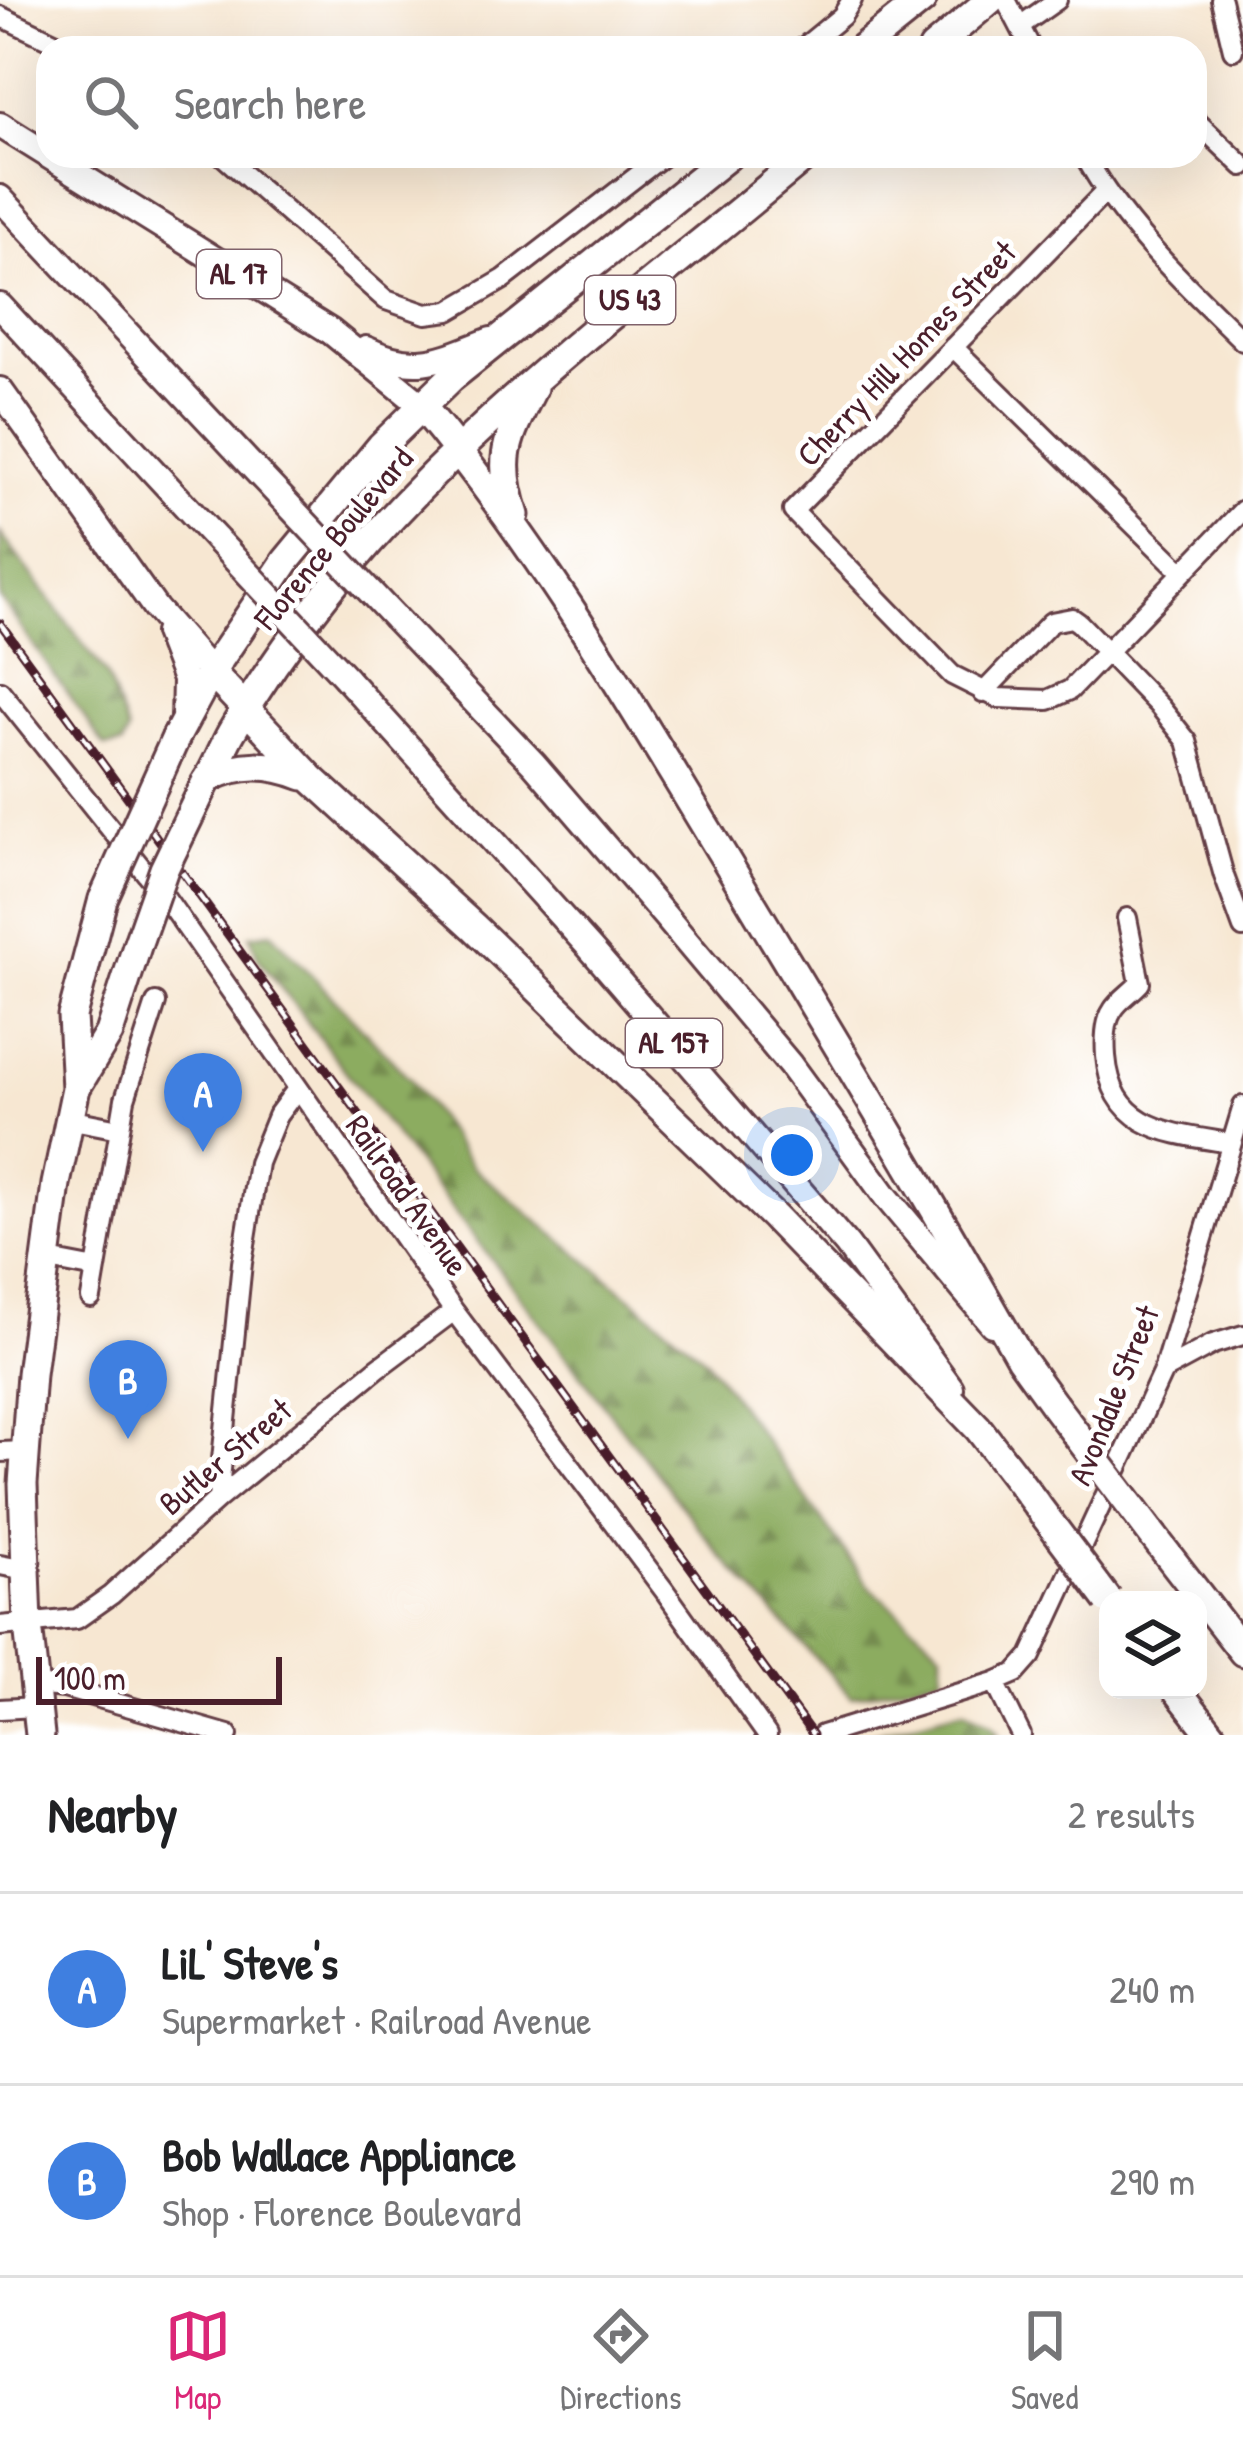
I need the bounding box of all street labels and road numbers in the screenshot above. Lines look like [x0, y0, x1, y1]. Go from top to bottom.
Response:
street label: Cherry Hill Homes Street [787, 230, 1027, 476]
road number: AL 17 [197, 250, 281, 298]
road number: US 43 [585, 276, 675, 324]
street label: Florence Boulevard [243, 437, 422, 639]
road number: AL 157 [626, 1019, 722, 1067]
street label: Railroad Avenue [336, 1106, 480, 1284]
street label: Avondale Street [1057, 1298, 1169, 1491]
street label: Butler Street [149, 1387, 301, 1524]

